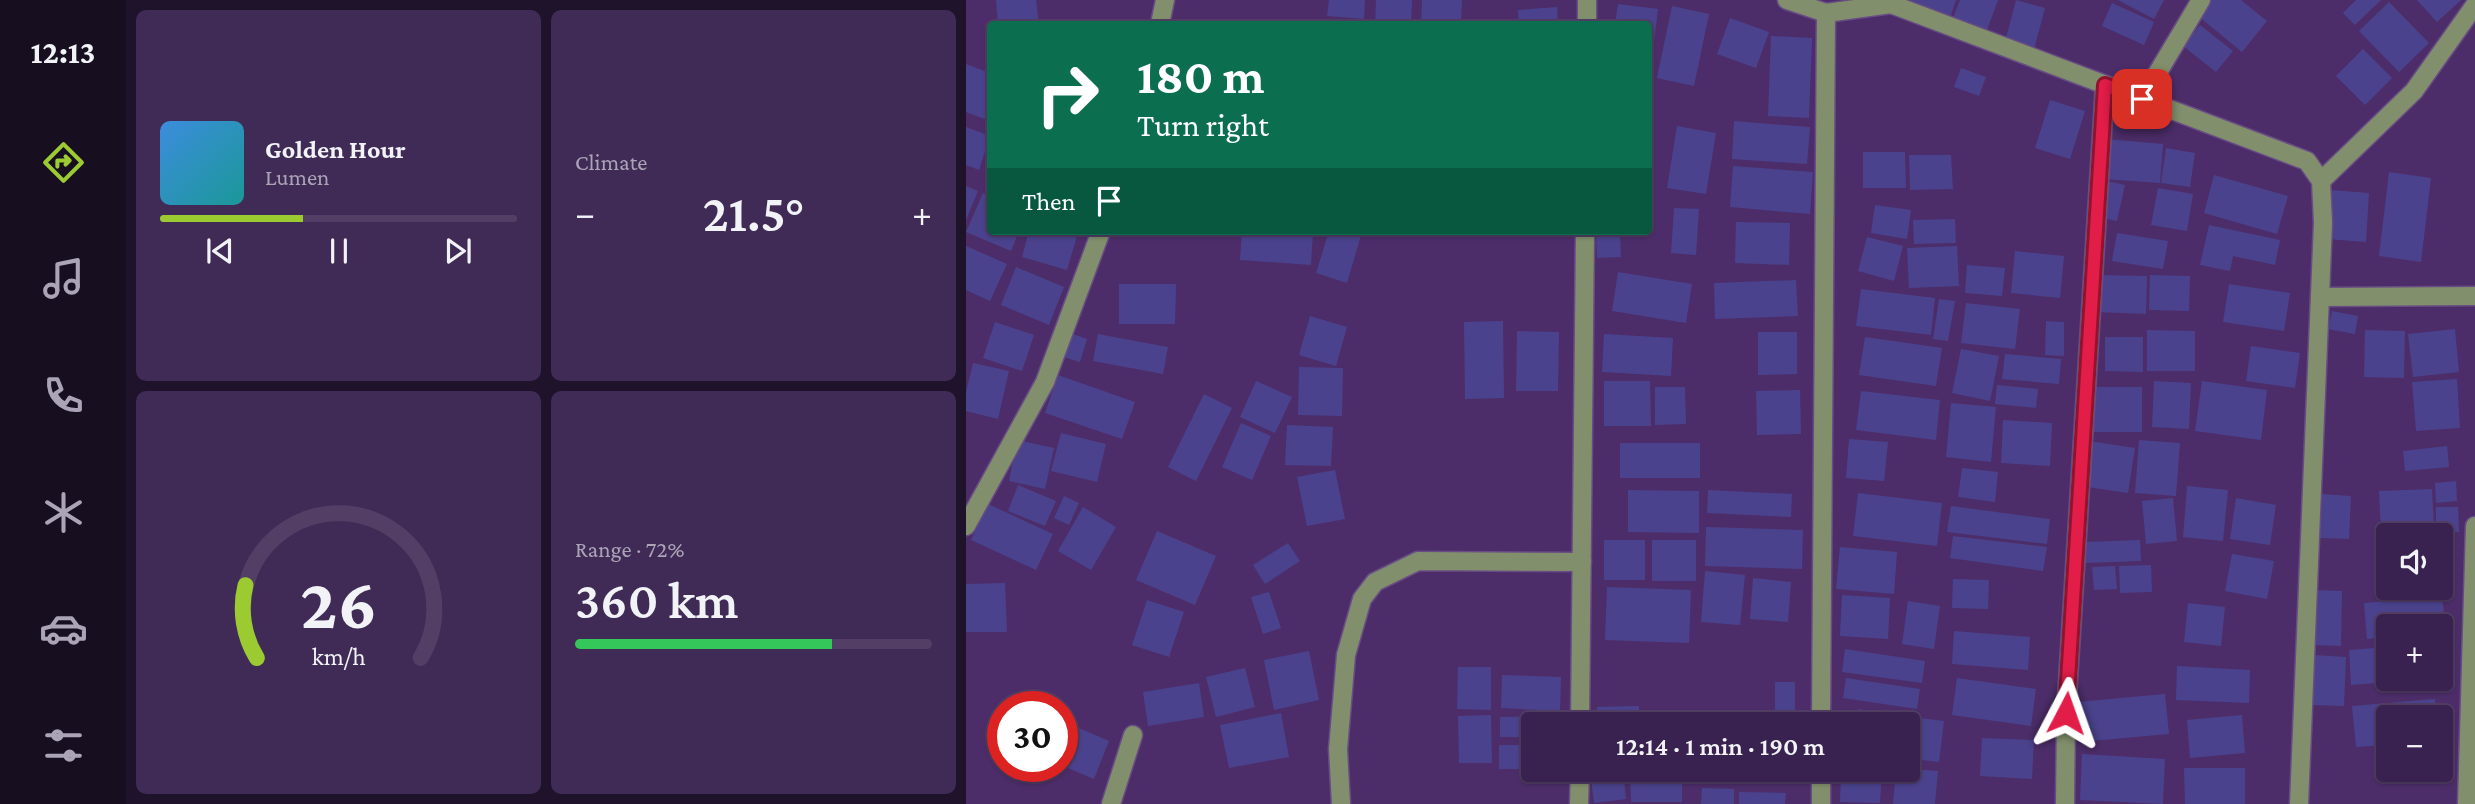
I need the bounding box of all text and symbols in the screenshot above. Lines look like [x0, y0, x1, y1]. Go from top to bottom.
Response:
text: 12:13 [31, 34, 95, 70]
icon: right [1022, 49, 1113, 140]
text: 180 m [1137, 49, 1265, 104]
pin [2112, 69, 2172, 129]
icon: arrive [2123, 80, 2161, 118]
text: Turn right [1137, 107, 1269, 143]
text: Golden Hour [265, 135, 406, 164]
icon: directions [39, 138, 88, 187]
text: Climate [575, 149, 647, 175]
text: Lumen [265, 164, 329, 190]
icon: arrive [1090, 182, 1128, 220]
text: 21.5° [703, 184, 804, 242]
text: Then [1022, 187, 1076, 216]
text: − [575, 192, 595, 234]
text: + [912, 192, 932, 234]
icon: previous [201, 232, 239, 270]
icon: pause [320, 232, 358, 270]
icon: next [439, 232, 477, 270]
icon: music [39, 254, 88, 303]
icon: phone [39, 371, 88, 420]
icon: climate [39, 488, 88, 537]
map controls [2376, 523, 2453, 782]
button: sound [2376, 523, 2453, 600]
text: Range · 72% [575, 536, 684, 562]
text: 26 [300, 564, 377, 645]
text: 360 km [575, 571, 739, 629]
icon: car [39, 604, 88, 653]
button: + [2376, 614, 2453, 691]
text: km/h [312, 643, 365, 670]
position arrow [2029, 676, 2103, 750]
speed limit sign: 30 [987, 691, 1078, 782]
button: − [2376, 705, 2453, 782]
icon: filters [39, 721, 88, 770]
text: 12:14 · 1 min · 190 m [1616, 732, 1825, 761]

